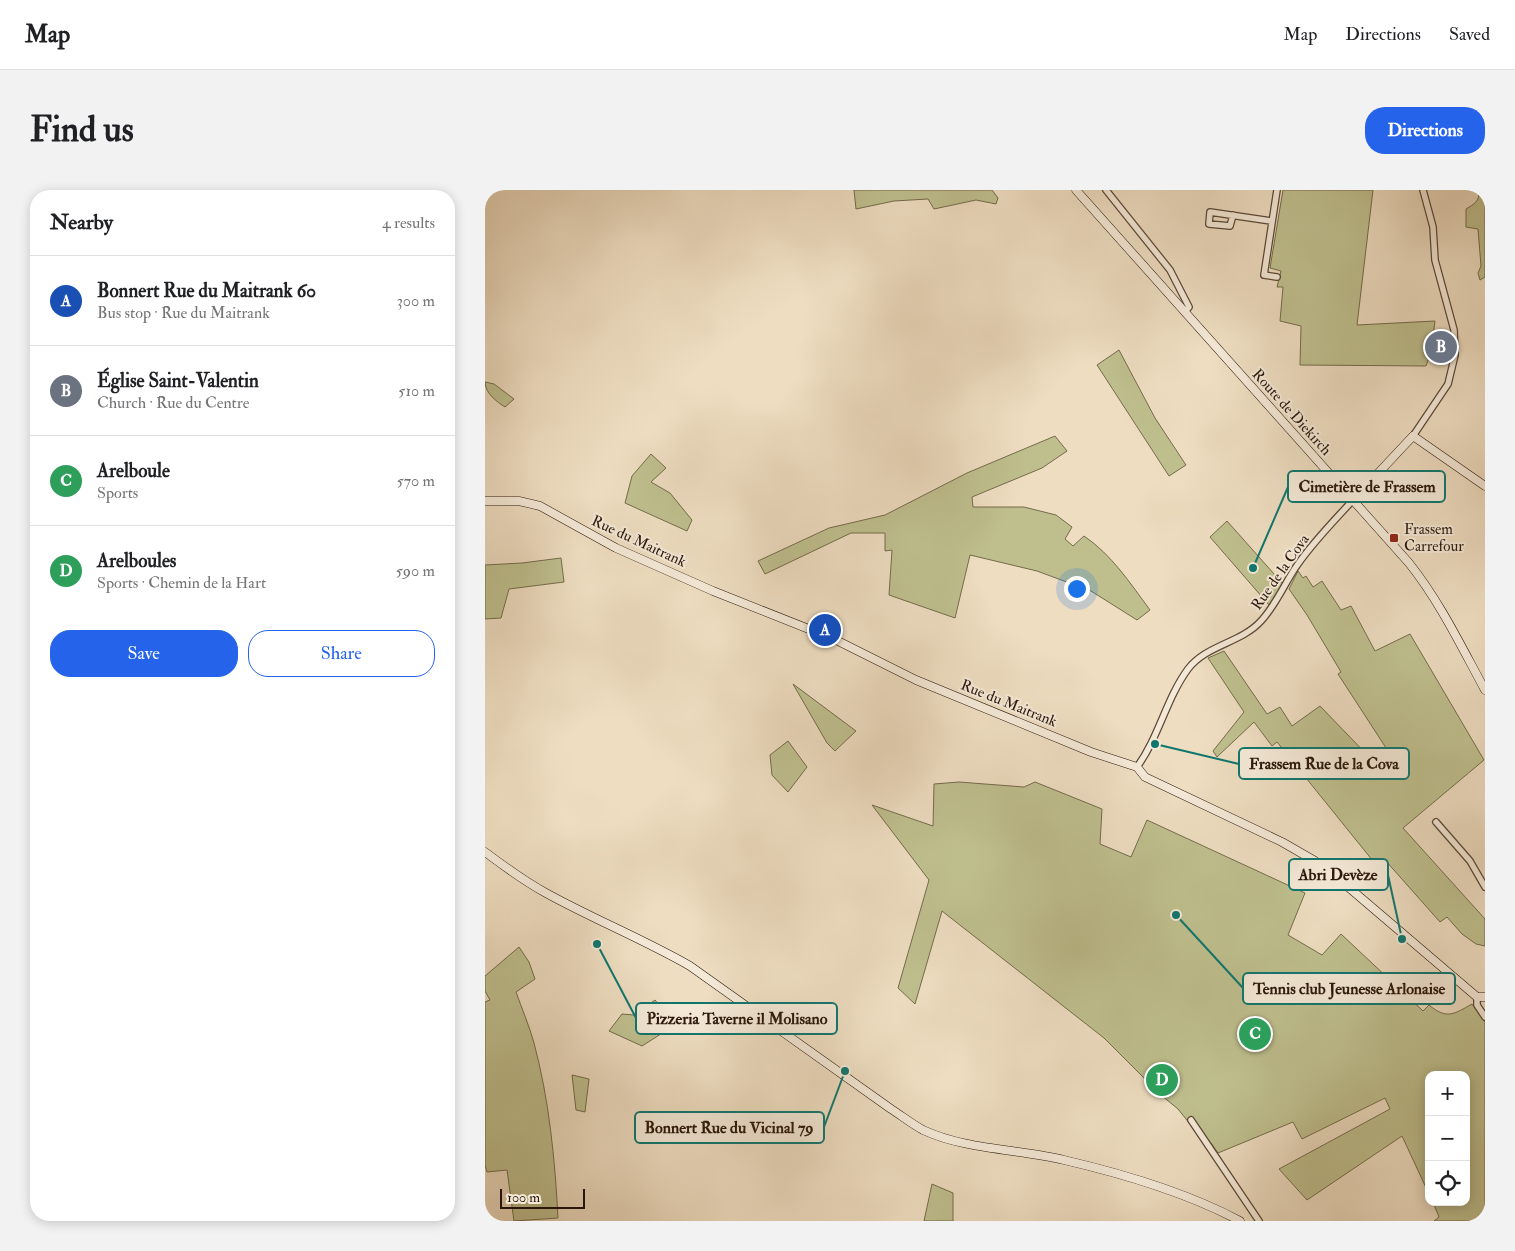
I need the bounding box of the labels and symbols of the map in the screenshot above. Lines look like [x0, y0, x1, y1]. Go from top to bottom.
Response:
pin: B [1425, 328, 1457, 366]
street label: Route de Diekirch [1248, 365, 1335, 460]
callout: Cimetière de Frassem [1288, 471, 1445, 502]
text: Cimetière de Frassem [1298, 477, 1436, 497]
street label: Rue du Maitrank [589, 511, 689, 572]
place label: Frassem Carrefour [1404, 520, 1464, 556]
street label: Rue de la Cova [1247, 530, 1314, 614]
marker: Frassem Carrefour [1388, 532, 1400, 544]
your location [1064, 576, 1090, 602]
pin: A [809, 611, 841, 649]
street label: Rue du Maitrank [958, 676, 1060, 731]
callout: Frassem Rue de la Cova [1239, 748, 1409, 779]
text: Frassem Rue de la Cova [1249, 754, 1399, 774]
callout: Abri Devèze [1289, 859, 1388, 890]
text: Abri Devèze [1297, 865, 1378, 885]
callout: Tennis club Jeunesse Arlonaise [1243, 973, 1455, 1004]
text: Tennis club Jeunesse Arlonaise [1252, 979, 1445, 1000]
callout: Pizzeria Taverne il Molisano [636, 1003, 837, 1034]
text: Pizzeria Taverne il Molisano [647, 1009, 828, 1029]
pin: C [1239, 1015, 1271, 1053]
pin: D [1146, 1061, 1178, 1099]
callout: Bonnert Rue du Vicinal 79 [635, 1112, 824, 1143]
text: Bonnert Rue du Vicinal 79 [644, 1118, 814, 1138]
scale bar [500, 1186, 585, 1209]

